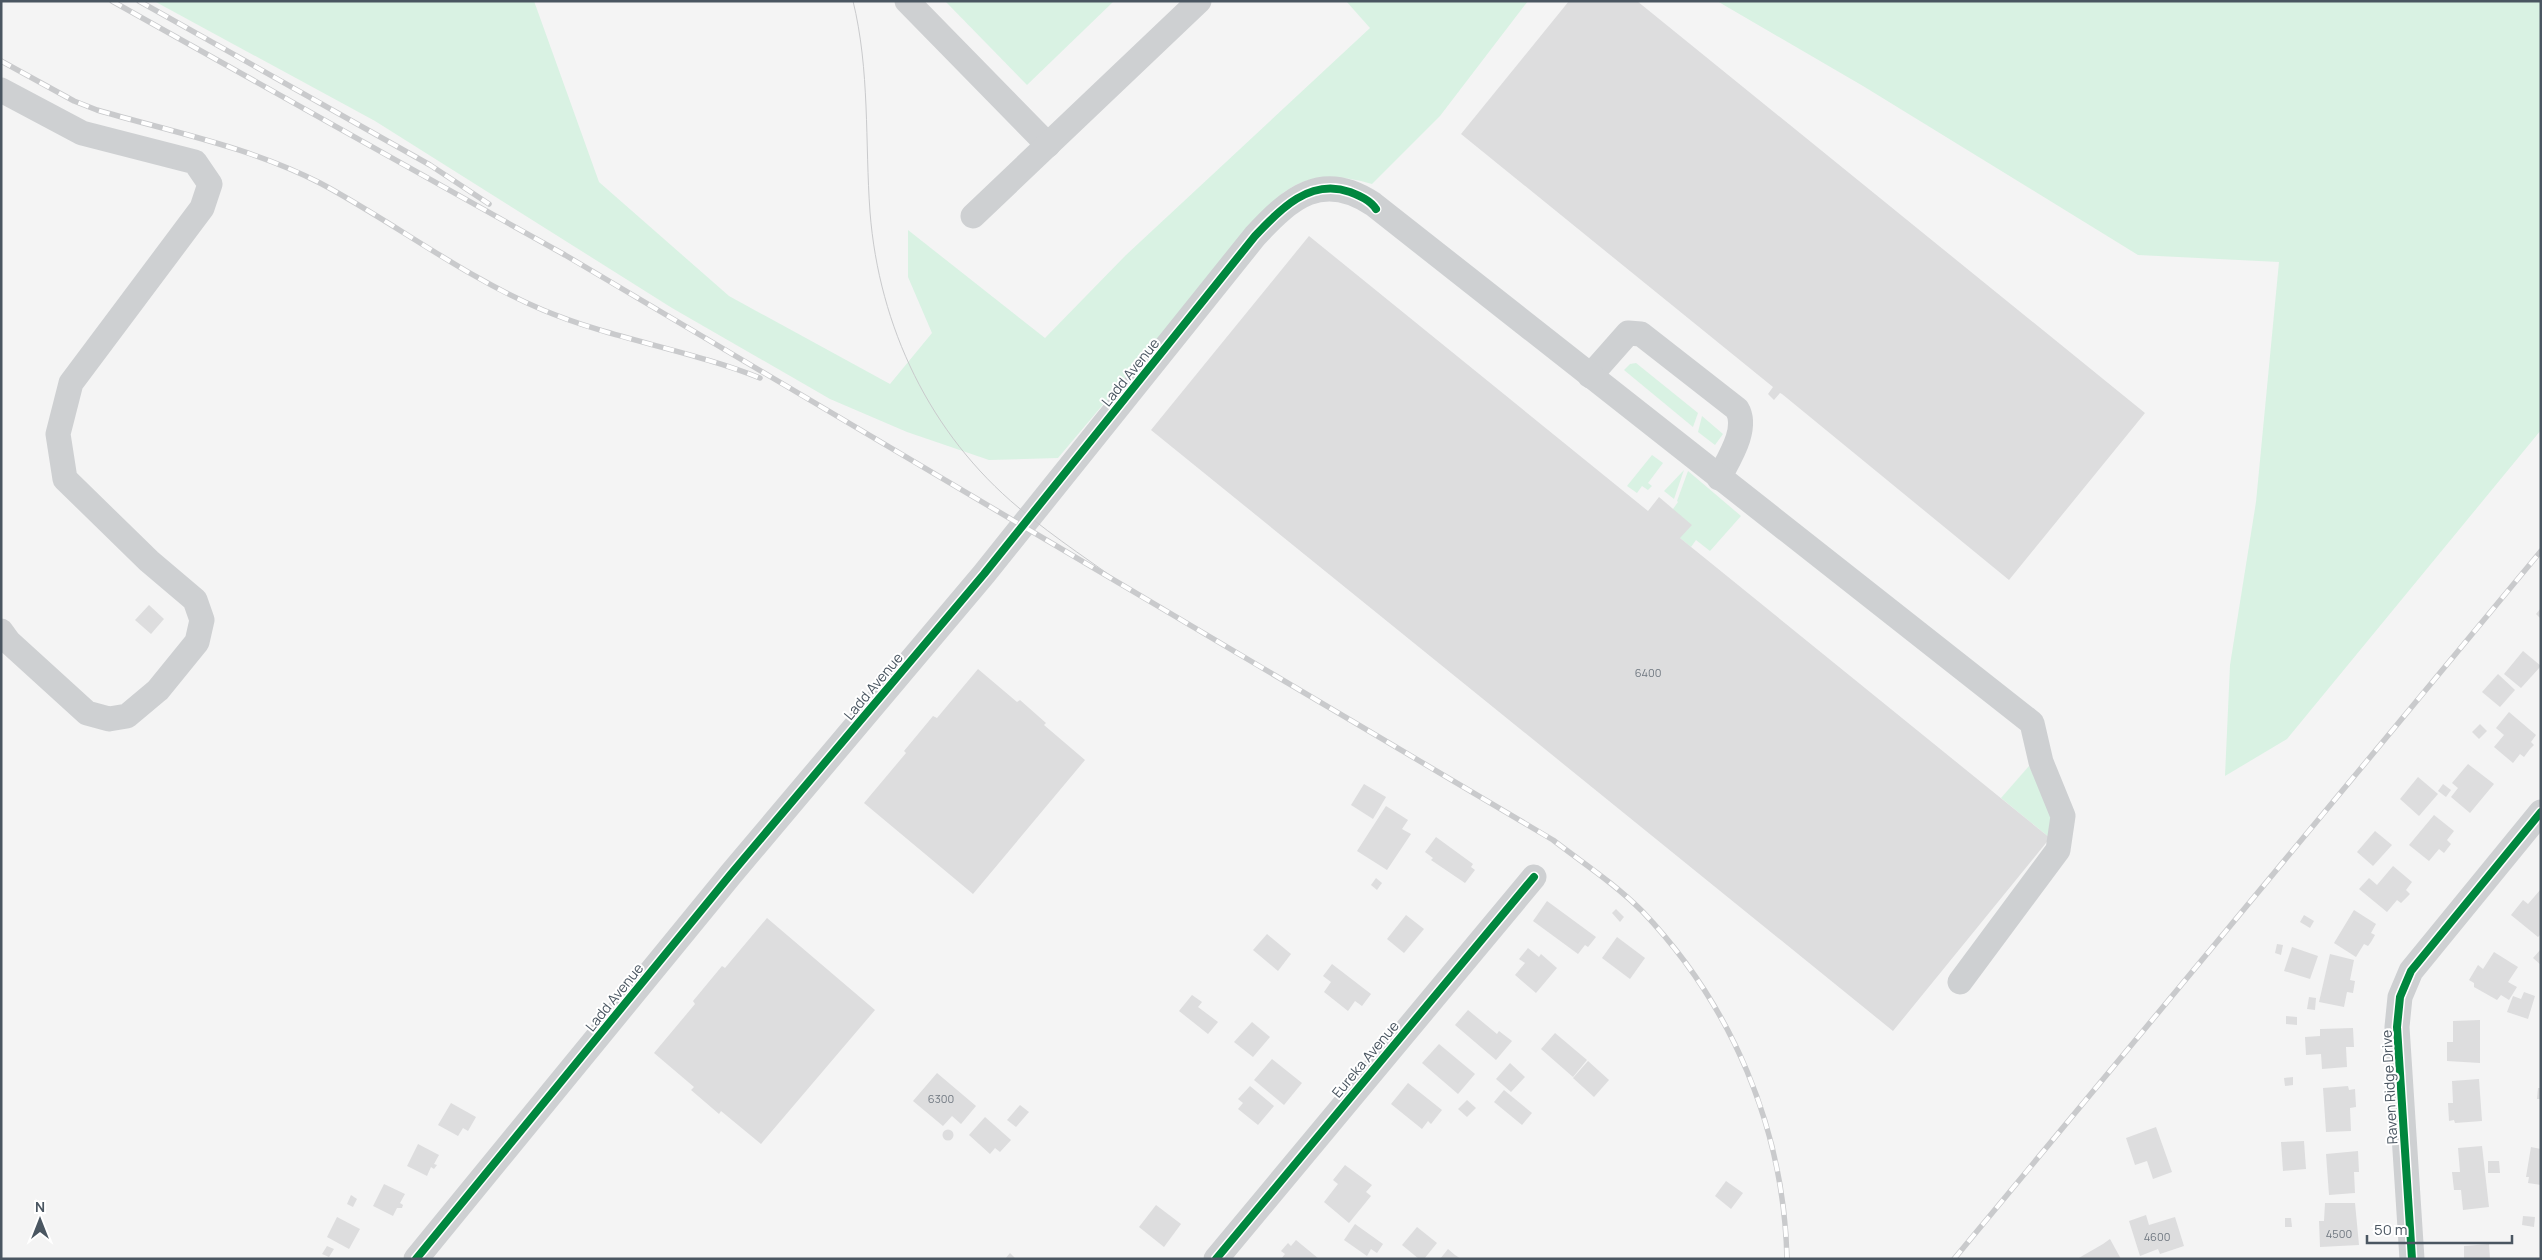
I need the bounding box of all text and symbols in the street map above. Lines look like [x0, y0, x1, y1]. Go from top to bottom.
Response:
street label: Ladd Avenue [1097, 334, 1163, 410]
street label: Ladd Avenue [839, 648, 907, 724]
house number: 6400 [1635, 665, 1661, 680]
street label: Ladd Avenue [581, 959, 647, 1035]
street label: Eureka Avenue [1327, 1017, 1403, 1101]
street label: Raven Ridge Drive [2377, 1029, 2401, 1145]
house number: 6300 [928, 1091, 954, 1106]
north arrow [15, 1195, 65, 1245]
text: N [35, 1197, 45, 1216]
scale bar [2367, 1212, 2512, 1244]
text: 50 m [2374, 1219, 2408, 1240]
house number: 4500 [2326, 1226, 2352, 1241]
house number: 4600 [2144, 1229, 2170, 1244]

